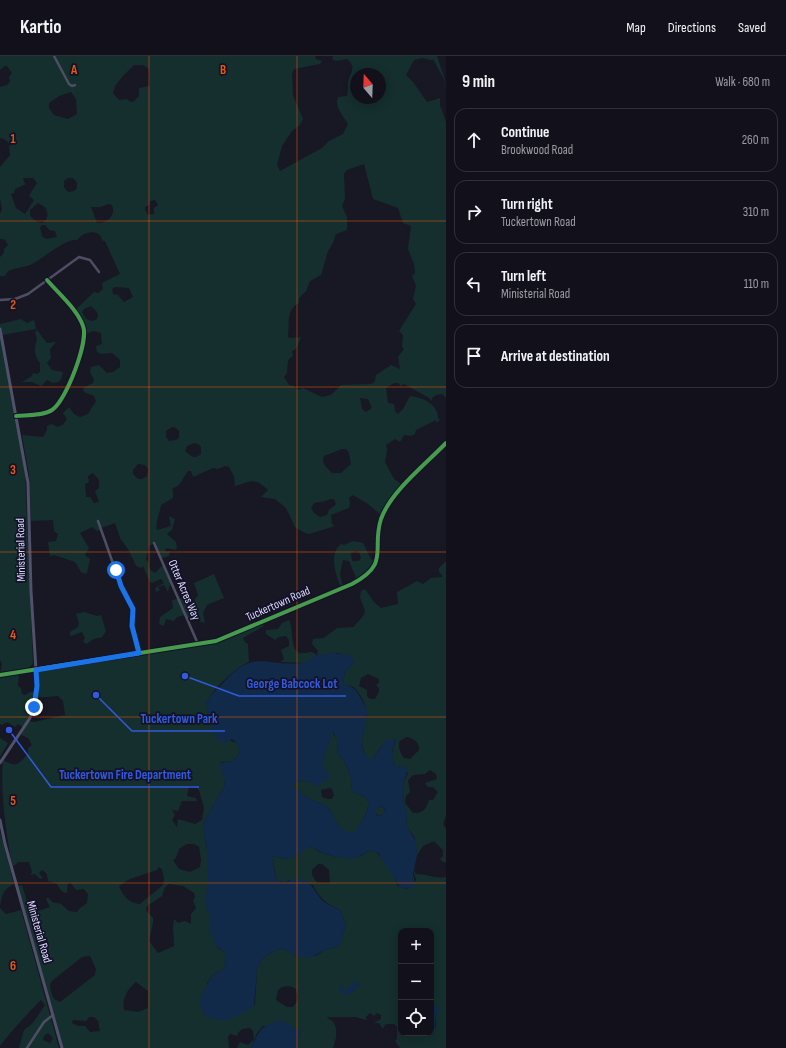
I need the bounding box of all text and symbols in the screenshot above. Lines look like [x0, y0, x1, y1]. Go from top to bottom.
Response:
text: Kartio [20, 16, 62, 39]
text: Map [626, 19, 646, 36]
text: Directions [668, 19, 716, 36]
text: Saved [738, 19, 766, 36]
text: A [70, 62, 78, 78]
text: B [220, 62, 226, 78]
north arrow [350, 68, 386, 104]
text: 9 min [462, 72, 495, 92]
text: Walk · 680 m [715, 74, 770, 90]
text: Continue [501, 123, 550, 142]
icon: ahead [463, 129, 485, 151]
text: 1 [10, 131, 16, 147]
text: 260 m [742, 132, 769, 148]
text: Brookwood Road [501, 142, 573, 158]
text: Turn right [501, 195, 553, 214]
icon: right [463, 201, 485, 223]
text: 310 m [743, 204, 769, 220]
text: Tuckertown Road [501, 214, 576, 230]
text: Turn left [501, 267, 546, 286]
icon: left [463, 273, 485, 295]
text: 110 m [744, 276, 769, 292]
text: Ministerial Road [501, 286, 570, 302]
text: 2 [10, 297, 16, 313]
icon: arrive [463, 345, 485, 367]
text: Arrive at destination [501, 347, 610, 366]
text: 3 [10, 462, 16, 478]
street label: Ministerial Road [13, 518, 29, 582]
street label: Otter Acres Way [165, 557, 204, 623]
route start [107, 561, 125, 579]
street label: Tuckertown Road [243, 583, 313, 625]
text: 4 [10, 627, 16, 643]
callout: George Babcock Lot [239, 671, 346, 696]
text: George Babcock Lot [246, 676, 338, 692]
route end [25, 698, 43, 716]
callout: Tuckertown Park [132, 706, 225, 731]
text: Tuckertown Park [140, 711, 218, 727]
callout: Tuckertown Fire Department [51, 762, 199, 787]
text: Tuckertown Fire Department [59, 767, 192, 783]
text: 5 [10, 793, 16, 809]
street label: Ministerial Road [23, 899, 55, 965]
map controls [398, 928, 434, 1036]
button: + [398, 928, 434, 964]
text: 6 [10, 958, 16, 974]
button: − [398, 964, 434, 1000]
button: locate [398, 1000, 434, 1036]

